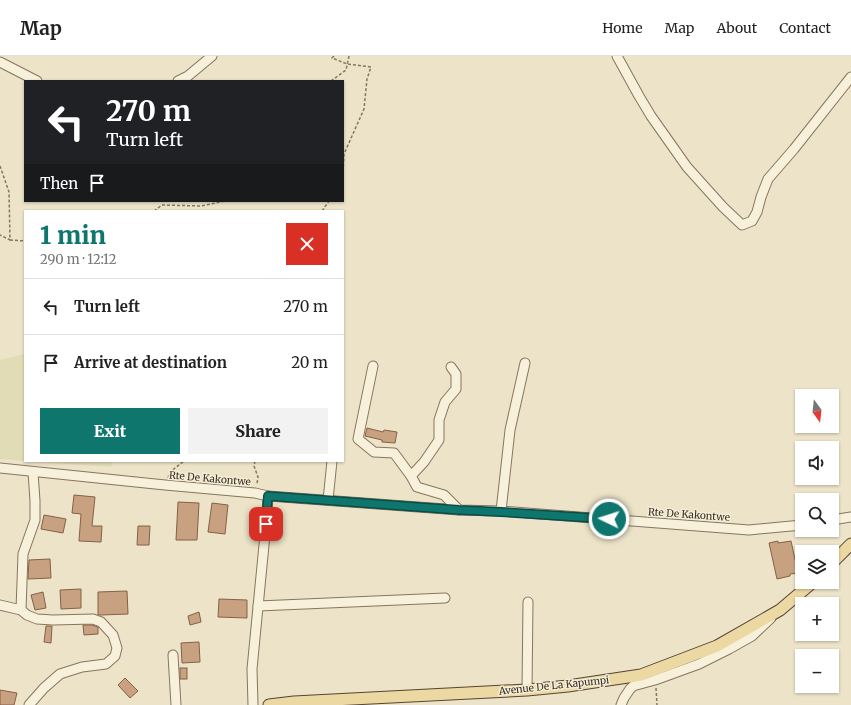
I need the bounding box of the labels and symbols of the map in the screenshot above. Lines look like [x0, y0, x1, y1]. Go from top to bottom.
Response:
north arrow [795, 389, 839, 433]
street label: Rte De Kakontwe [168, 468, 251, 489]
position arrow [588, 498, 630, 540]
street label: Rte De Kakontwe [648, 505, 730, 524]
pin [249, 507, 283, 541]
street label: Avenue De La Kapumpi [497, 673, 610, 698]

